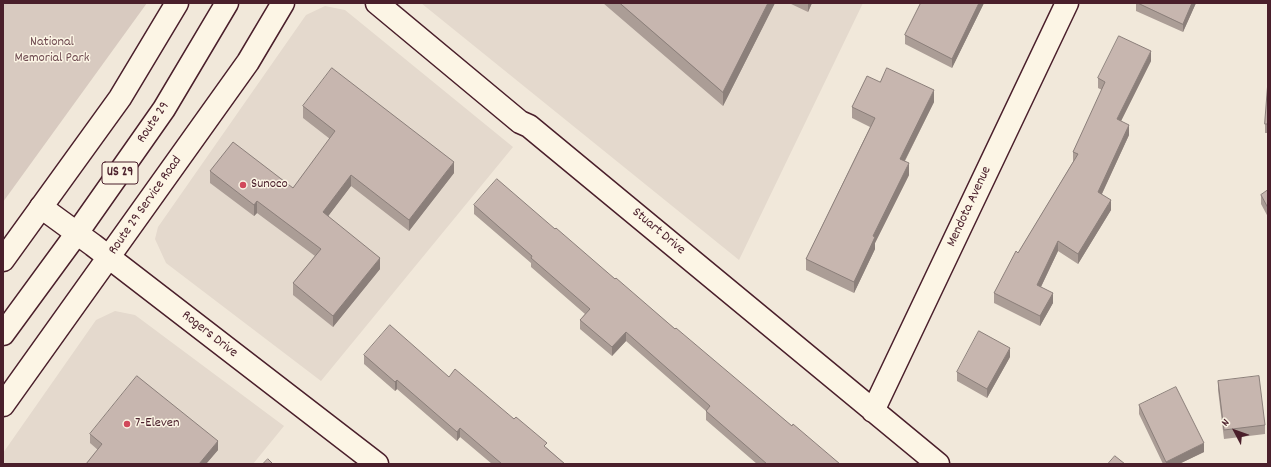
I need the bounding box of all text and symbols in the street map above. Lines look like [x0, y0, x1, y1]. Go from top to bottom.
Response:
park label: National Memorial Park [15, 35, 89, 68]
street label: Route 29 [134, 99, 174, 147]
street label: Route 29 Service Road [106, 153, 186, 259]
road number: US 29 [102, 162, 138, 184]
street label: Mendota Avenue [944, 164, 996, 250]
place label: Sunoco [251, 177, 288, 193]
marker: Sunoco [238, 180, 248, 190]
street label: Stuart Drive [628, 205, 688, 259]
street label: Rogers Drive [178, 308, 240, 362]
north arrow [1215, 411, 1255, 451]
place label: 7-Eleven [135, 416, 179, 432]
text: N [1218, 416, 1234, 430]
marker: 7-Eleven [122, 419, 132, 429]

